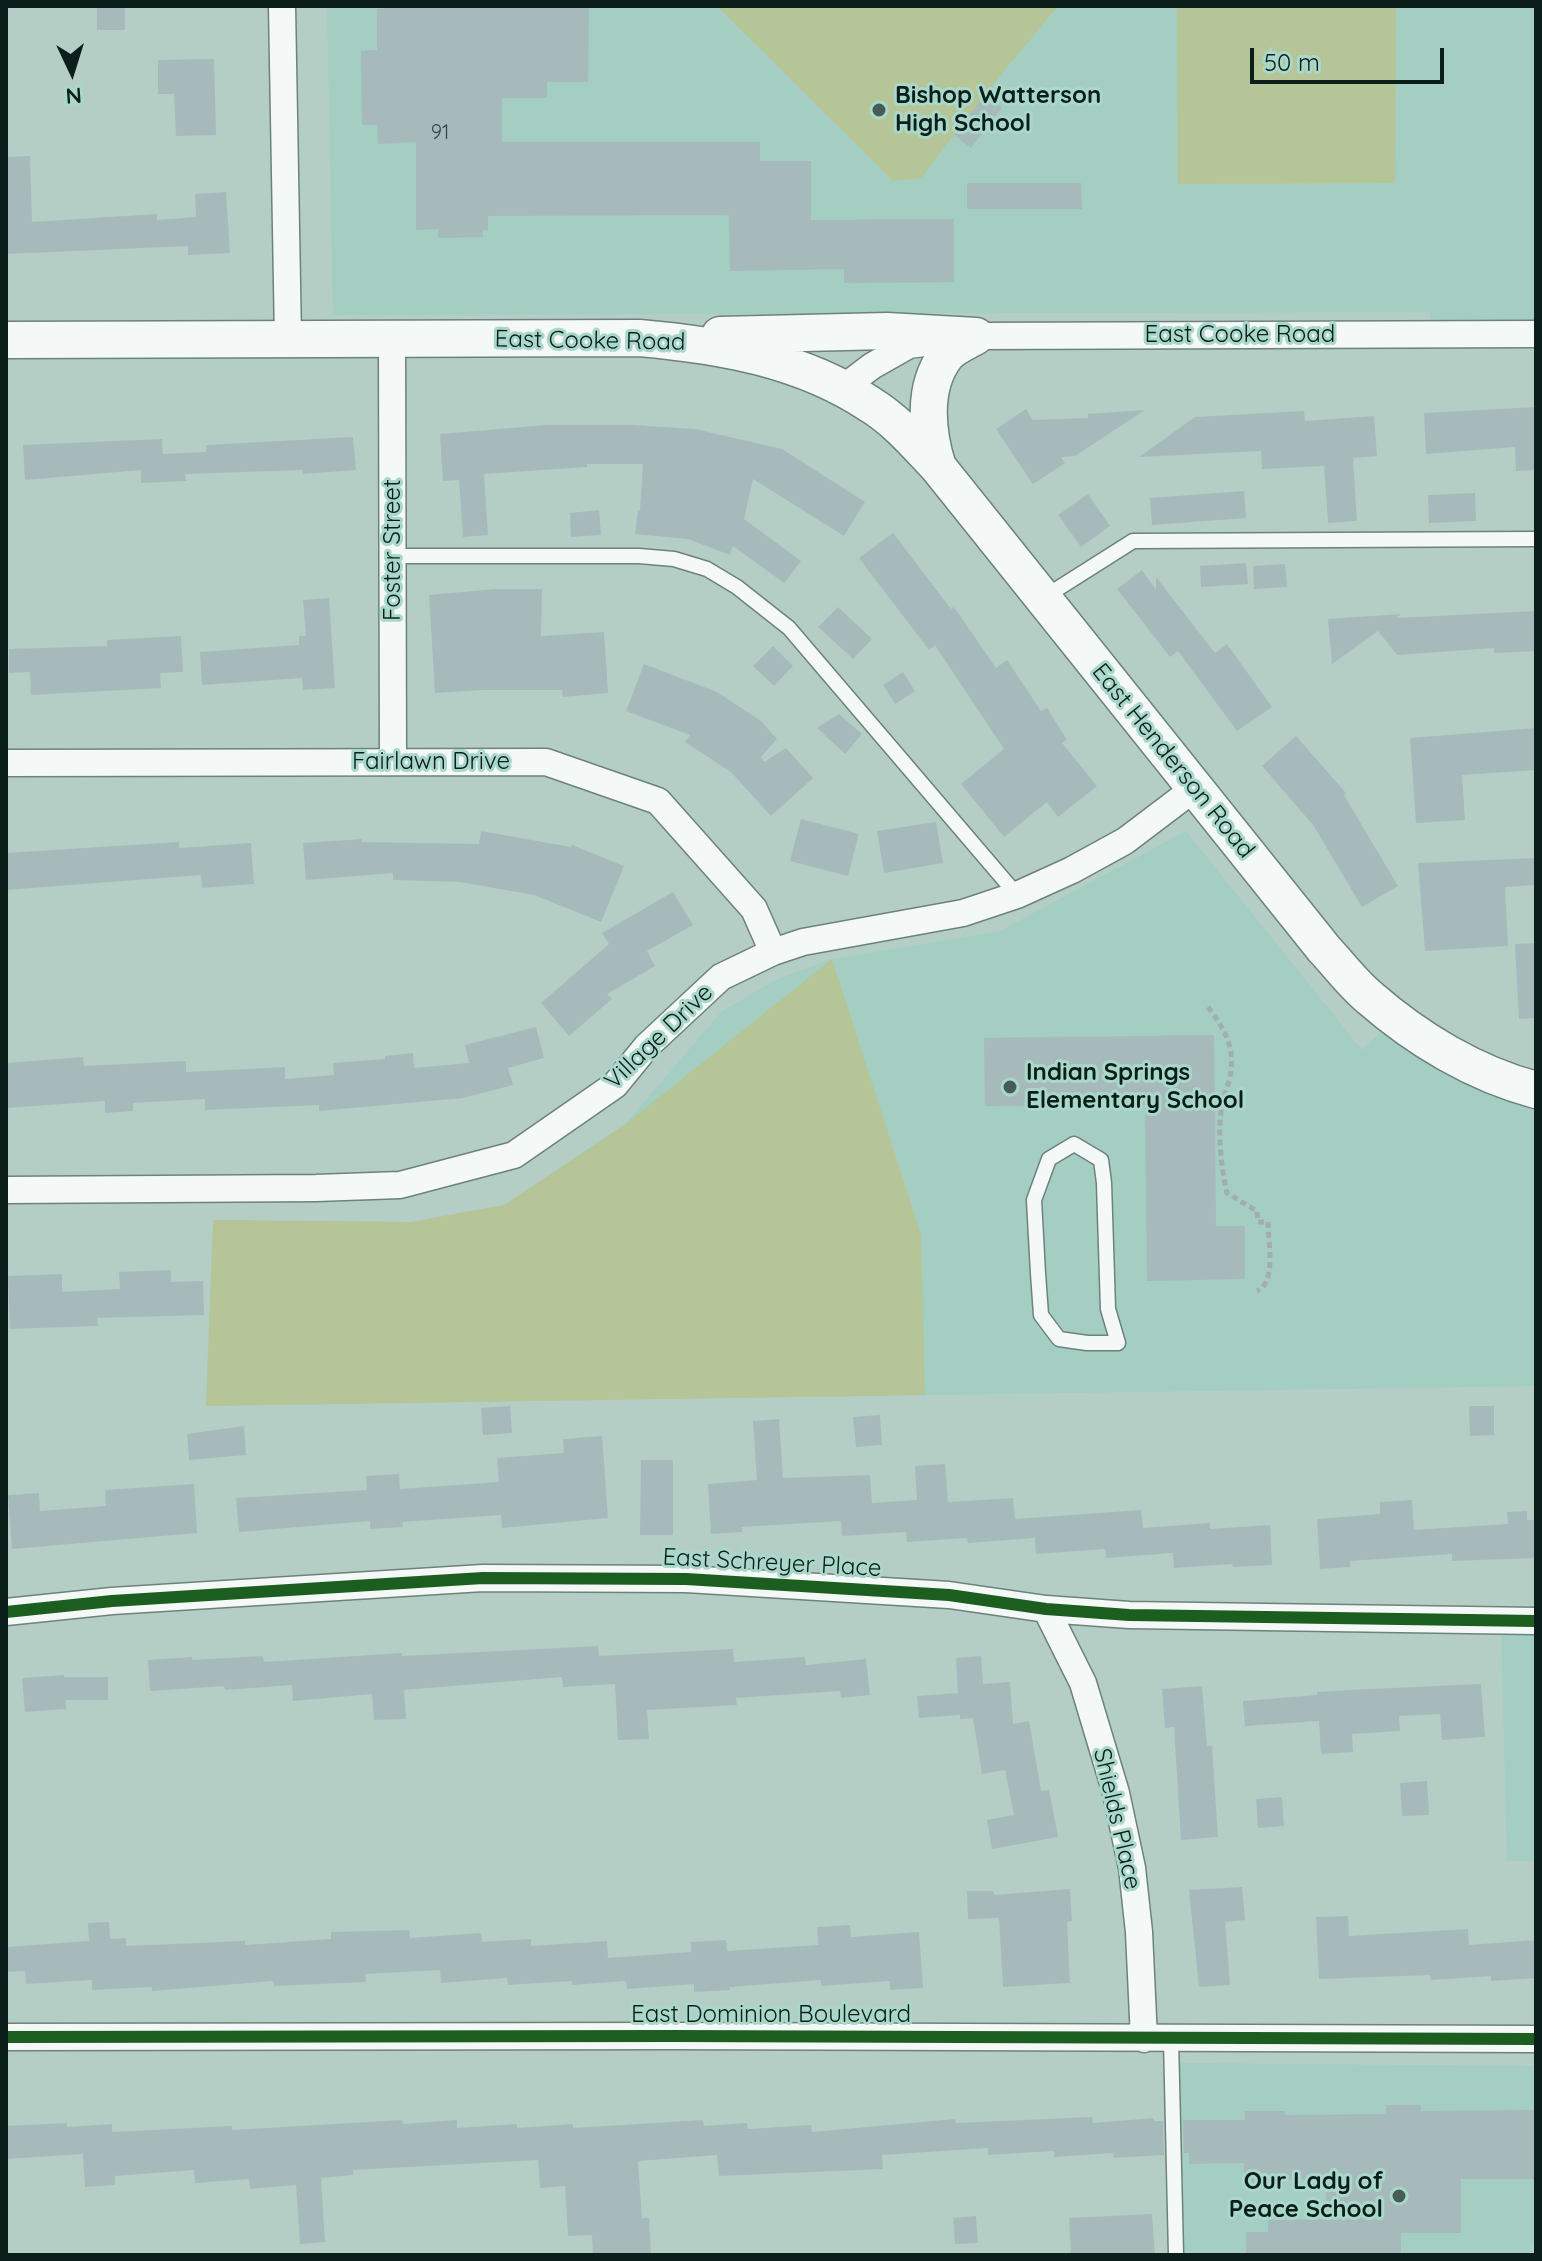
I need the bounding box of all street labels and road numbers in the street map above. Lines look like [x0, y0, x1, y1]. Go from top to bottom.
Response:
street label: East Cooke Road [1145, 321, 1335, 349]
street label: East Cooke Road [494, 325, 686, 357]
street label: Foster Street [379, 479, 407, 621]
street label: East Henderson Road [1086, 658, 1260, 864]
street label: Fairlawn Drive [352, 748, 510, 776]
street label: Village Drive [599, 978, 719, 1096]
street label: East Schreyer Place [662, 1543, 882, 1583]
street label: Shields Place [1087, 1746, 1147, 1892]
street label: East Dominion Boulevard [631, 2001, 911, 2029]

